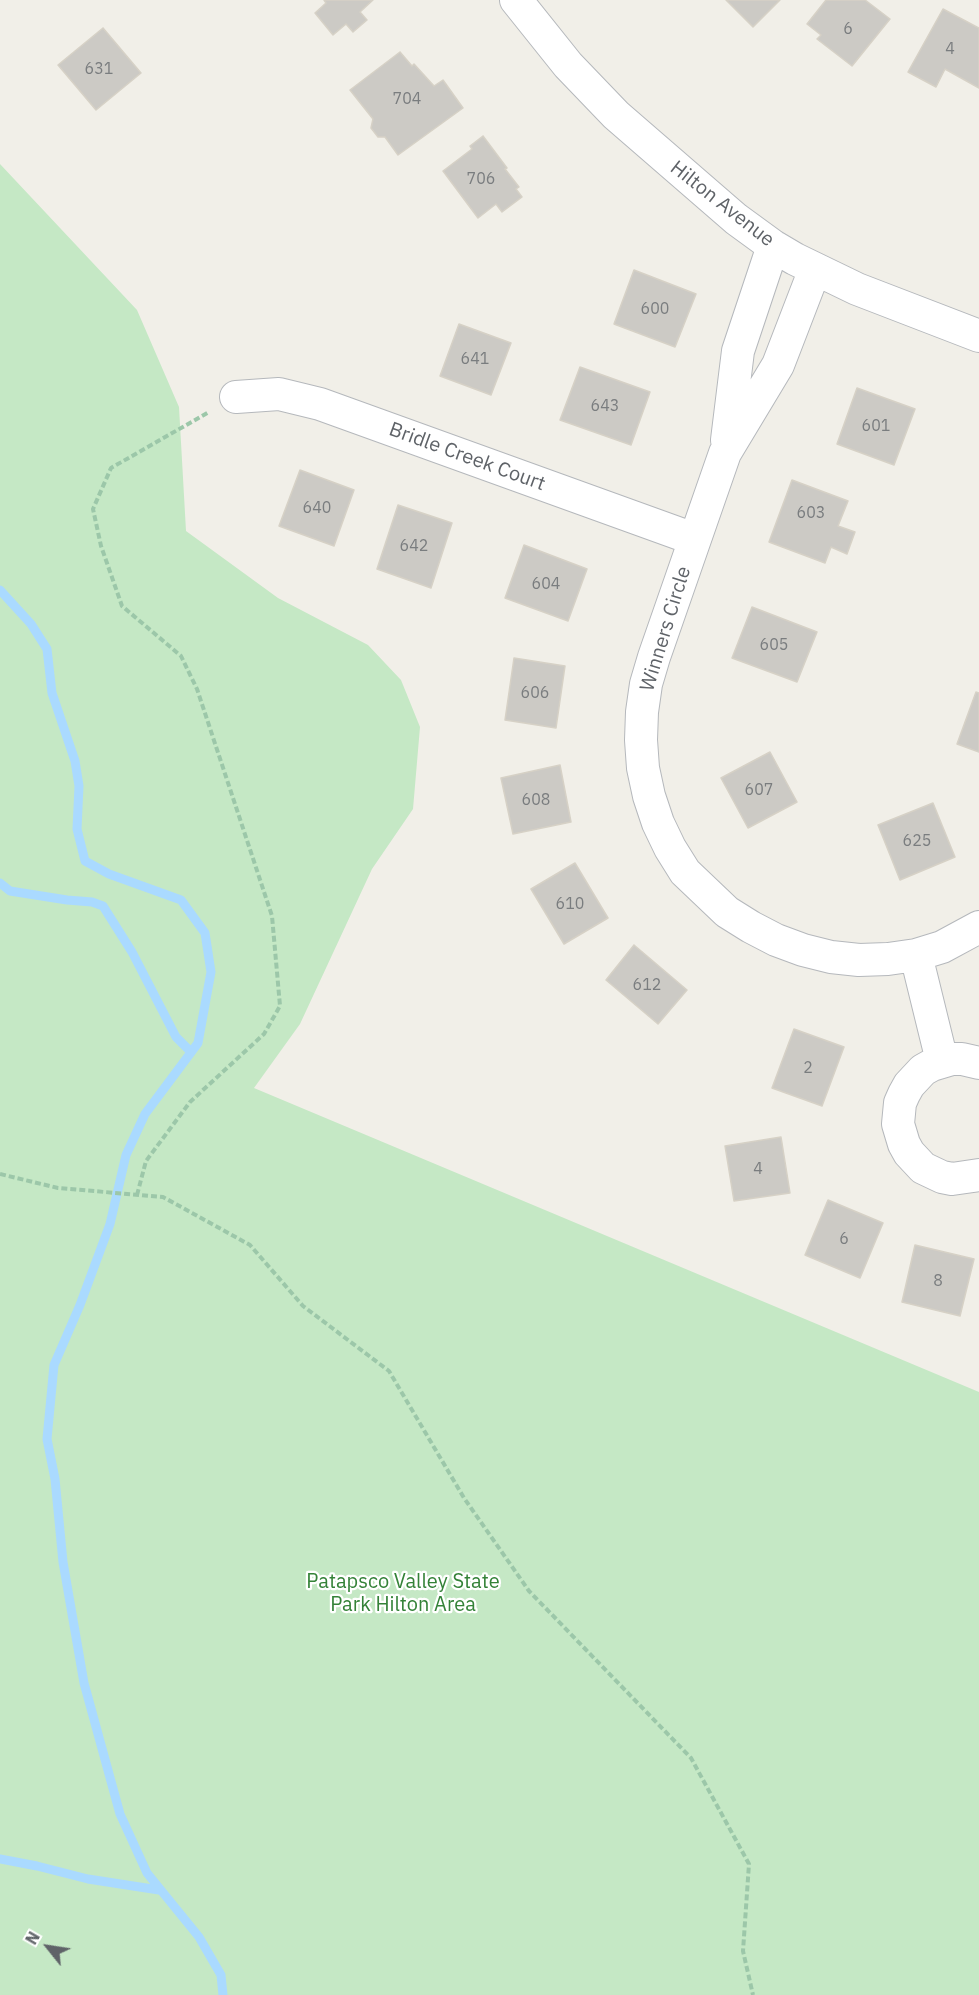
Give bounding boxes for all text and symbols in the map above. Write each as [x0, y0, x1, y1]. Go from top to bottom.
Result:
house number: 6 [843, 19, 853, 39]
house number: 4 [945, 39, 955, 59]
house number: 631 [85, 59, 113, 79]
house number: 704 [393, 89, 421, 109]
street label: Hilton Avenue [665, 156, 779, 252]
house number: 706 [467, 169, 495, 189]
house number: 600 [641, 299, 669, 319]
house number: 641 [461, 349, 489, 369]
house number: 643 [591, 396, 619, 416]
house number: 601 [862, 416, 890, 436]
street label: Bridle Creek Court [386, 418, 548, 496]
house number: 640 [303, 498, 331, 518]
house number: 603 [797, 503, 825, 523]
house number: 642 [400, 536, 428, 556]
street label: Winners Circle [636, 564, 696, 694]
house number: 604 [532, 574, 560, 594]
house number: 605 [760, 635, 788, 655]
house number: 606 [521, 683, 549, 703]
house number: 607 [745, 780, 773, 800]
house number: 608 [522, 790, 550, 810]
house number: 625 [903, 831, 931, 851]
house number: 610 [556, 894, 584, 914]
house number: 612 [633, 975, 661, 995]
house number: 2 [803, 1058, 813, 1078]
house number: 4 [753, 1159, 763, 1179]
house number: 6 [839, 1229, 849, 1249]
house number: 8 [933, 1271, 943, 1291]
park label: Patapsco Valley State Park Hilton Area [306, 1570, 500, 1617]
north arrow [18, 1917, 78, 1977]
text: N [21, 1928, 44, 1948]

